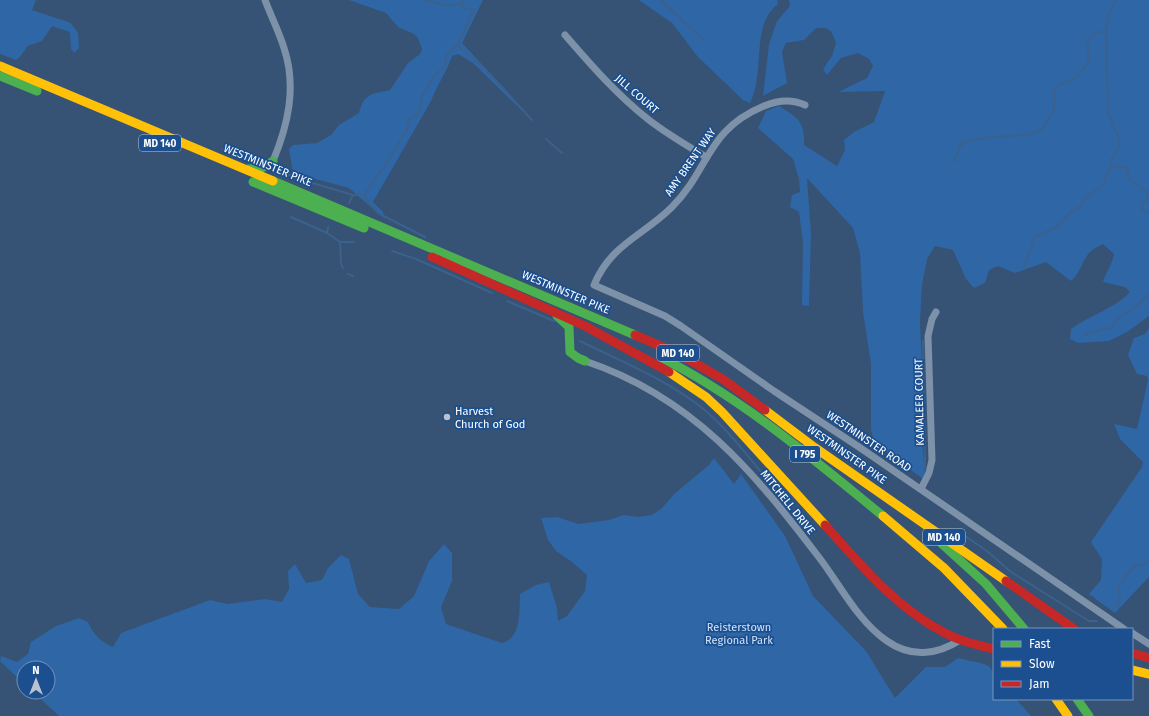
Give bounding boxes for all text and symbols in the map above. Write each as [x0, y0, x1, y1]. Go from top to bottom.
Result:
street label: JILL COURT [612, 72, 661, 117]
street label: AMY BRENT WAY [662, 126, 719, 199]
road number: MD 140 [139, 135, 181, 151]
street label: WESTMINSTER PIKE [222, 142, 314, 189]
street label: WESTMINSTER PIKE [520, 268, 612, 317]
road number: MD 140 [657, 345, 699, 361]
street label: KAMALEER COURT [912, 358, 927, 446]
place label: Harvest Church of God [455, 405, 525, 431]
street label: WESTMINSTER ROAD [824, 408, 914, 475]
marker: Harvest Church of God [442, 412, 452, 422]
street label: WESTMINSTER PIKE [804, 422, 889, 487]
road number: I 795 [790, 446, 820, 462]
street label: MITCHELL DRIVE [758, 467, 818, 537]
road number: MD 140 [923, 529, 965, 545]
park label: Reisterstown Regional Park [705, 621, 773, 647]
legend [993, 628, 1133, 700]
text: Fast [1029, 637, 1051, 651]
text: Slow [1029, 657, 1055, 671]
north arrow [16, 660, 56, 700]
text: N [32, 664, 40, 677]
text: Jam [1029, 677, 1049, 691]

